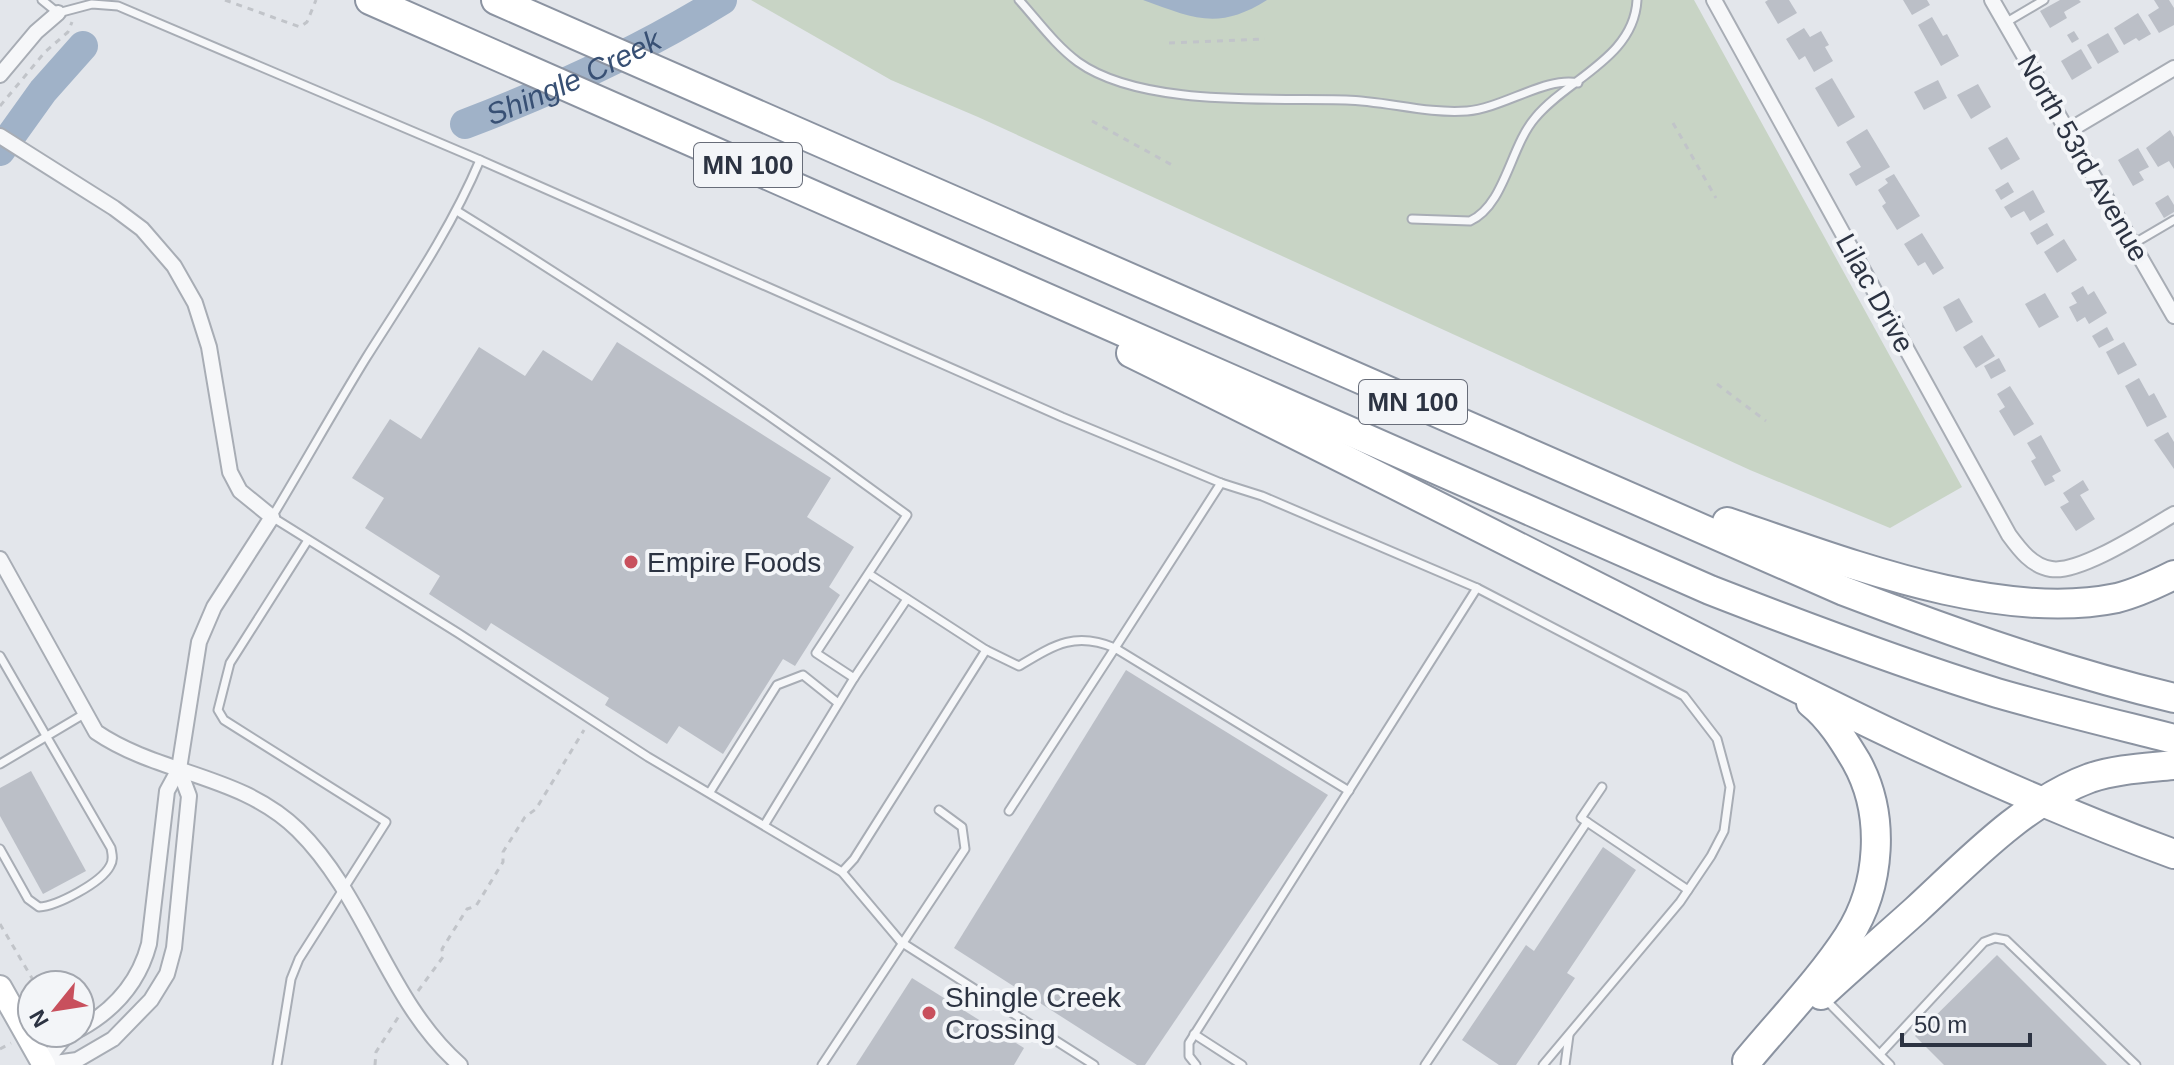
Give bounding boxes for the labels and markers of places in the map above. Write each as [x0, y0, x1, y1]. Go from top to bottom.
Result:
place label: Empire Foods [647, 547, 821, 578]
marker: Empire Foods [622, 553, 640, 571]
place label: Shingle Creek Crossing [945, 982, 1122, 1045]
marker: Shingle Creek Crossing [920, 1004, 938, 1022]

